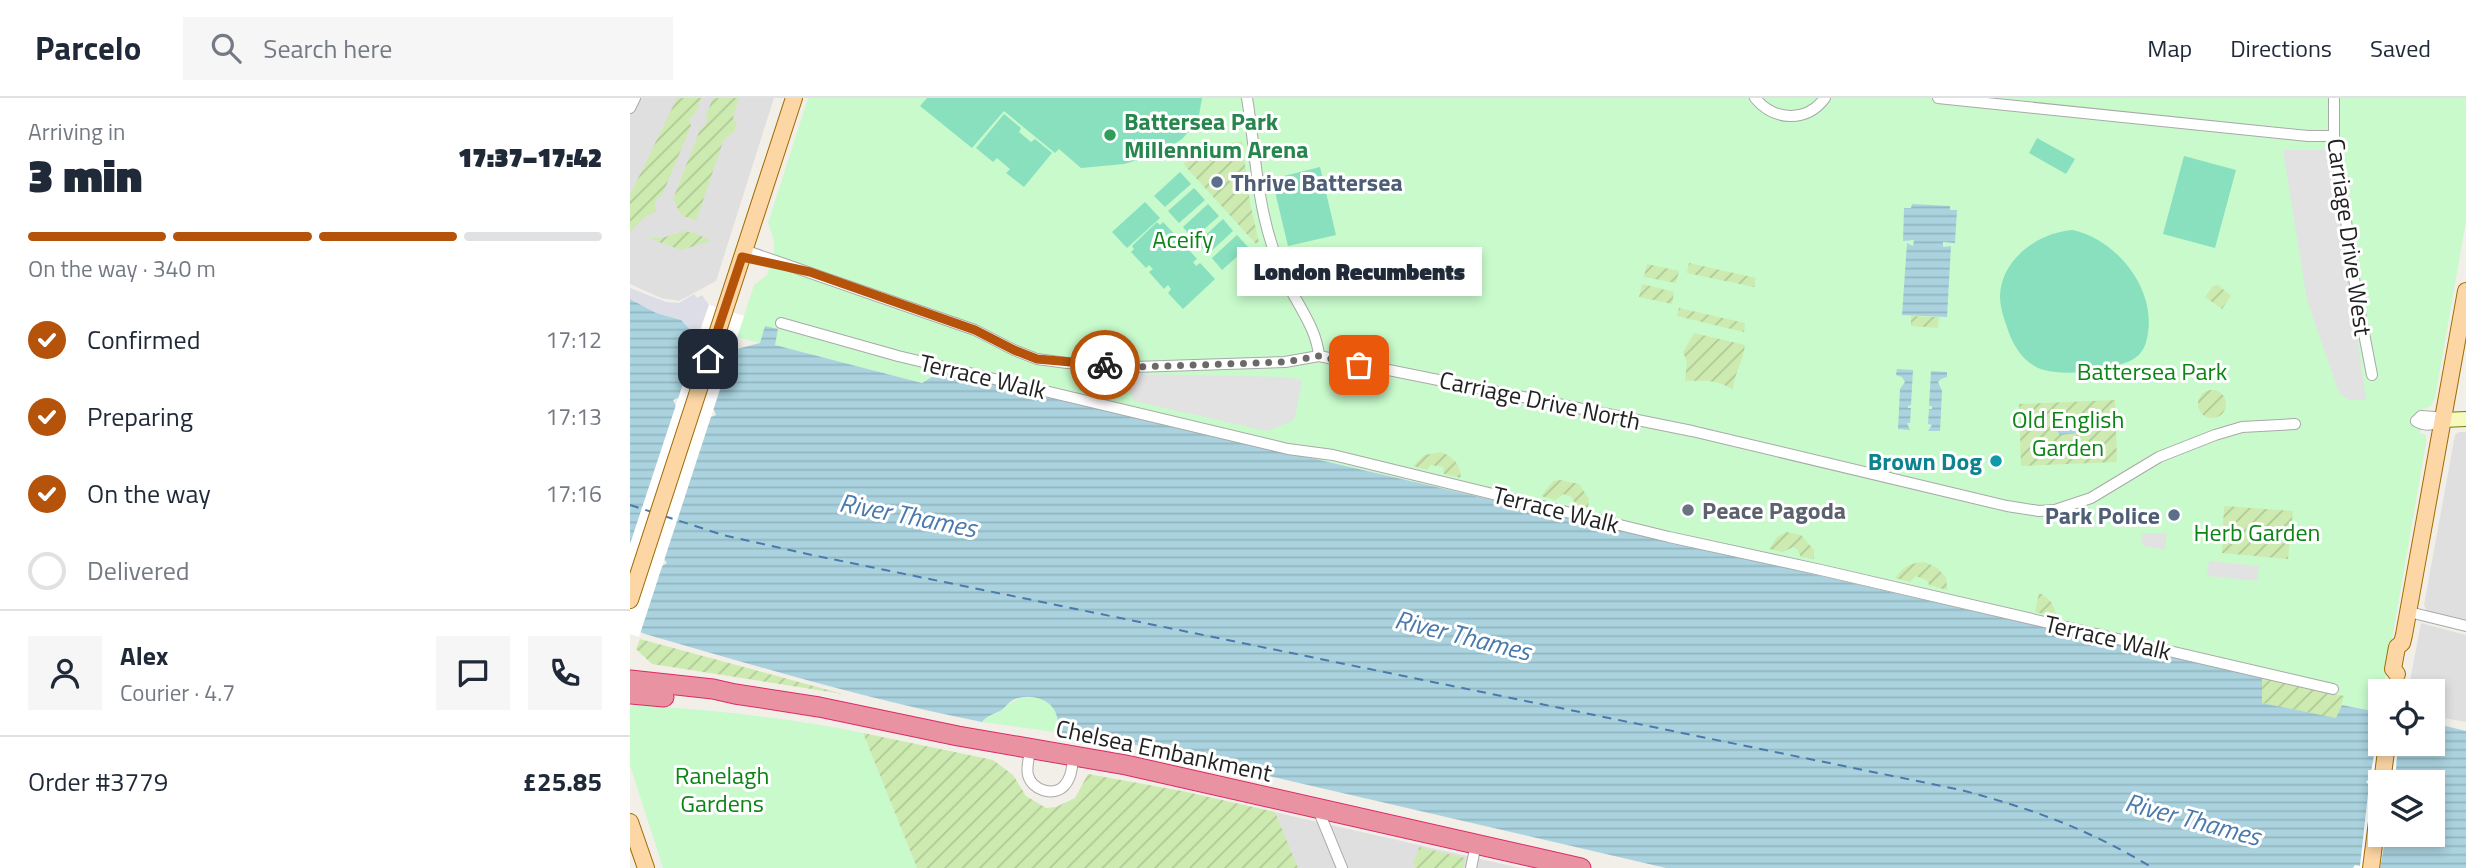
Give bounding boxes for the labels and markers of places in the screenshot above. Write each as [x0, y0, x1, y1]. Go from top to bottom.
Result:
place label: Battersea Park Millennium Arena [1124, 103, 1309, 167]
marker: Battersea Park Millennium Arena [1102, 127, 1118, 143]
place label: Thrive Battersea [1231, 164, 1403, 200]
marker: Thrive Battersea [1209, 174, 1225, 190]
callout: London Recumbents [1236, 246, 1482, 295]
pin [678, 329, 738, 389]
pin [1329, 335, 1389, 395]
place label: Brown Dog [1868, 443, 1982, 479]
marker: Brown Dog [1988, 453, 2004, 469]
place label: Peace Pagoda [1702, 492, 1846, 528]
place label: Park Police [2045, 497, 2160, 533]
marker: Peace Pagoda [1680, 502, 1696, 518]
marker: Park Police [2166, 507, 2182, 523]

